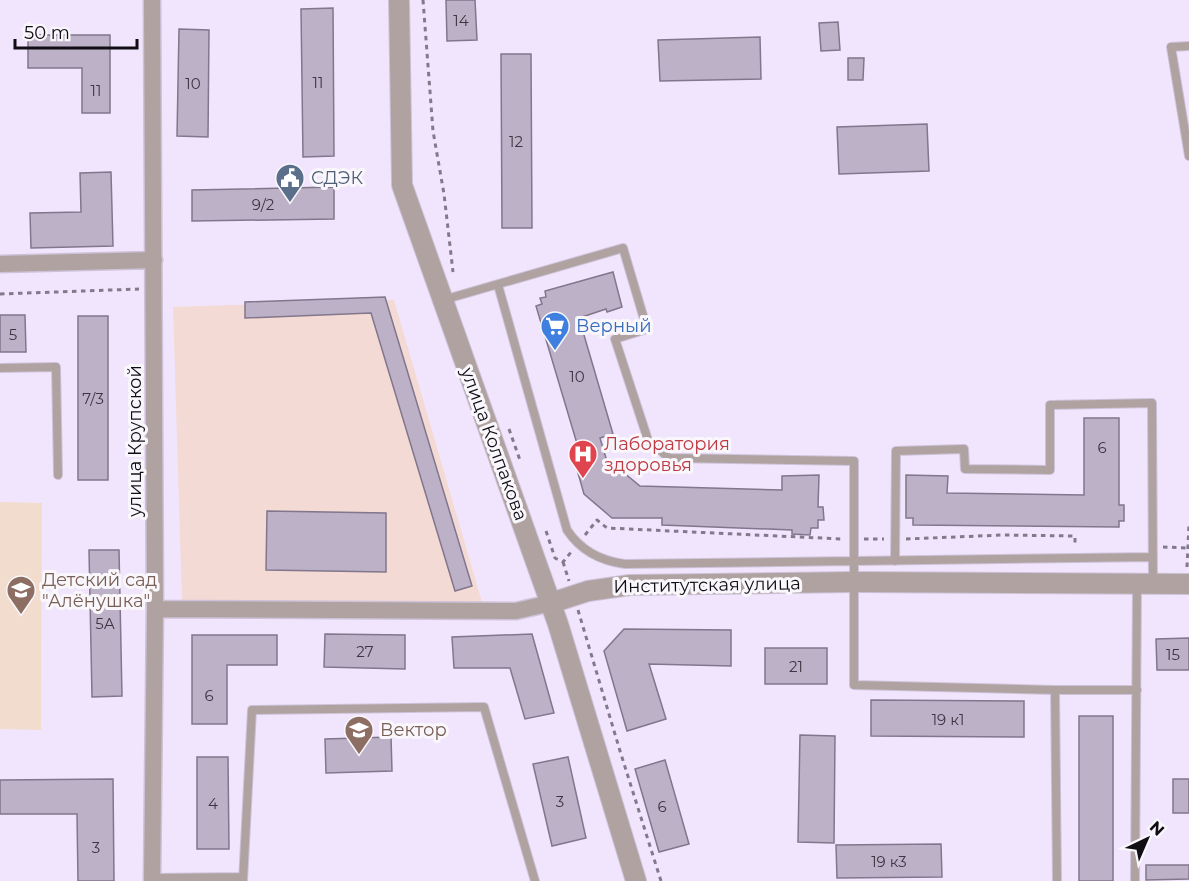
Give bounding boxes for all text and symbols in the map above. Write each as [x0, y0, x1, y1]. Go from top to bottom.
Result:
house number: 14 [453, 11, 469, 30]
scale bar [15, 12, 136, 50]
text: 50 m [24, 22, 70, 44]
house number: 11 [313, 73, 323, 92]
house number: 10 [185, 74, 201, 93]
house number: 11 [91, 81, 101, 100]
house number: 12 [509, 132, 523, 151]
public building icon: СДЭК [274, 162, 306, 204]
place label: СДЭК [311, 167, 364, 189]
house number: 9/2 [252, 195, 274, 214]
supermarket icon: Верный [539, 310, 571, 352]
place label: Верный [576, 315, 652, 337]
house number: 5 [9, 325, 17, 344]
street label: улица Колпакова [456, 363, 532, 524]
street label: улица Крупской [124, 365, 146, 518]
house number: 10 [569, 367, 585, 386]
house number: 7/3 [82, 389, 104, 408]
place label: Лаборатория здоровья [604, 433, 730, 476]
hospital icon: Лаборатория здоровья [567, 438, 599, 480]
house number: 6 [1097, 438, 1107, 457]
place label: Детский сад "Алёнушка" [42, 569, 158, 612]
street label: Институтская улица [613, 572, 801, 598]
school or university icon: Детский сад "Алёнушка" [5, 574, 37, 616]
house number: 5А [95, 614, 115, 633]
house number: 27 [356, 642, 374, 661]
house number: 15 [1166, 645, 1180, 664]
house number: 21 [789, 657, 803, 676]
house number: 6 [204, 686, 214, 705]
house number: 19 к1 [932, 710, 964, 729]
school or university icon: Вектор [343, 714, 375, 756]
place label: Вектор [380, 719, 447, 741]
house number: 3 [556, 792, 564, 811]
house number: 4 [208, 794, 218, 813]
house number: 6 [657, 797, 667, 816]
north arrow [1117, 809, 1177, 869]
text: N [1146, 817, 1168, 840]
house number: 3 [92, 838, 100, 857]
house number: 19 к3 [871, 852, 907, 871]

